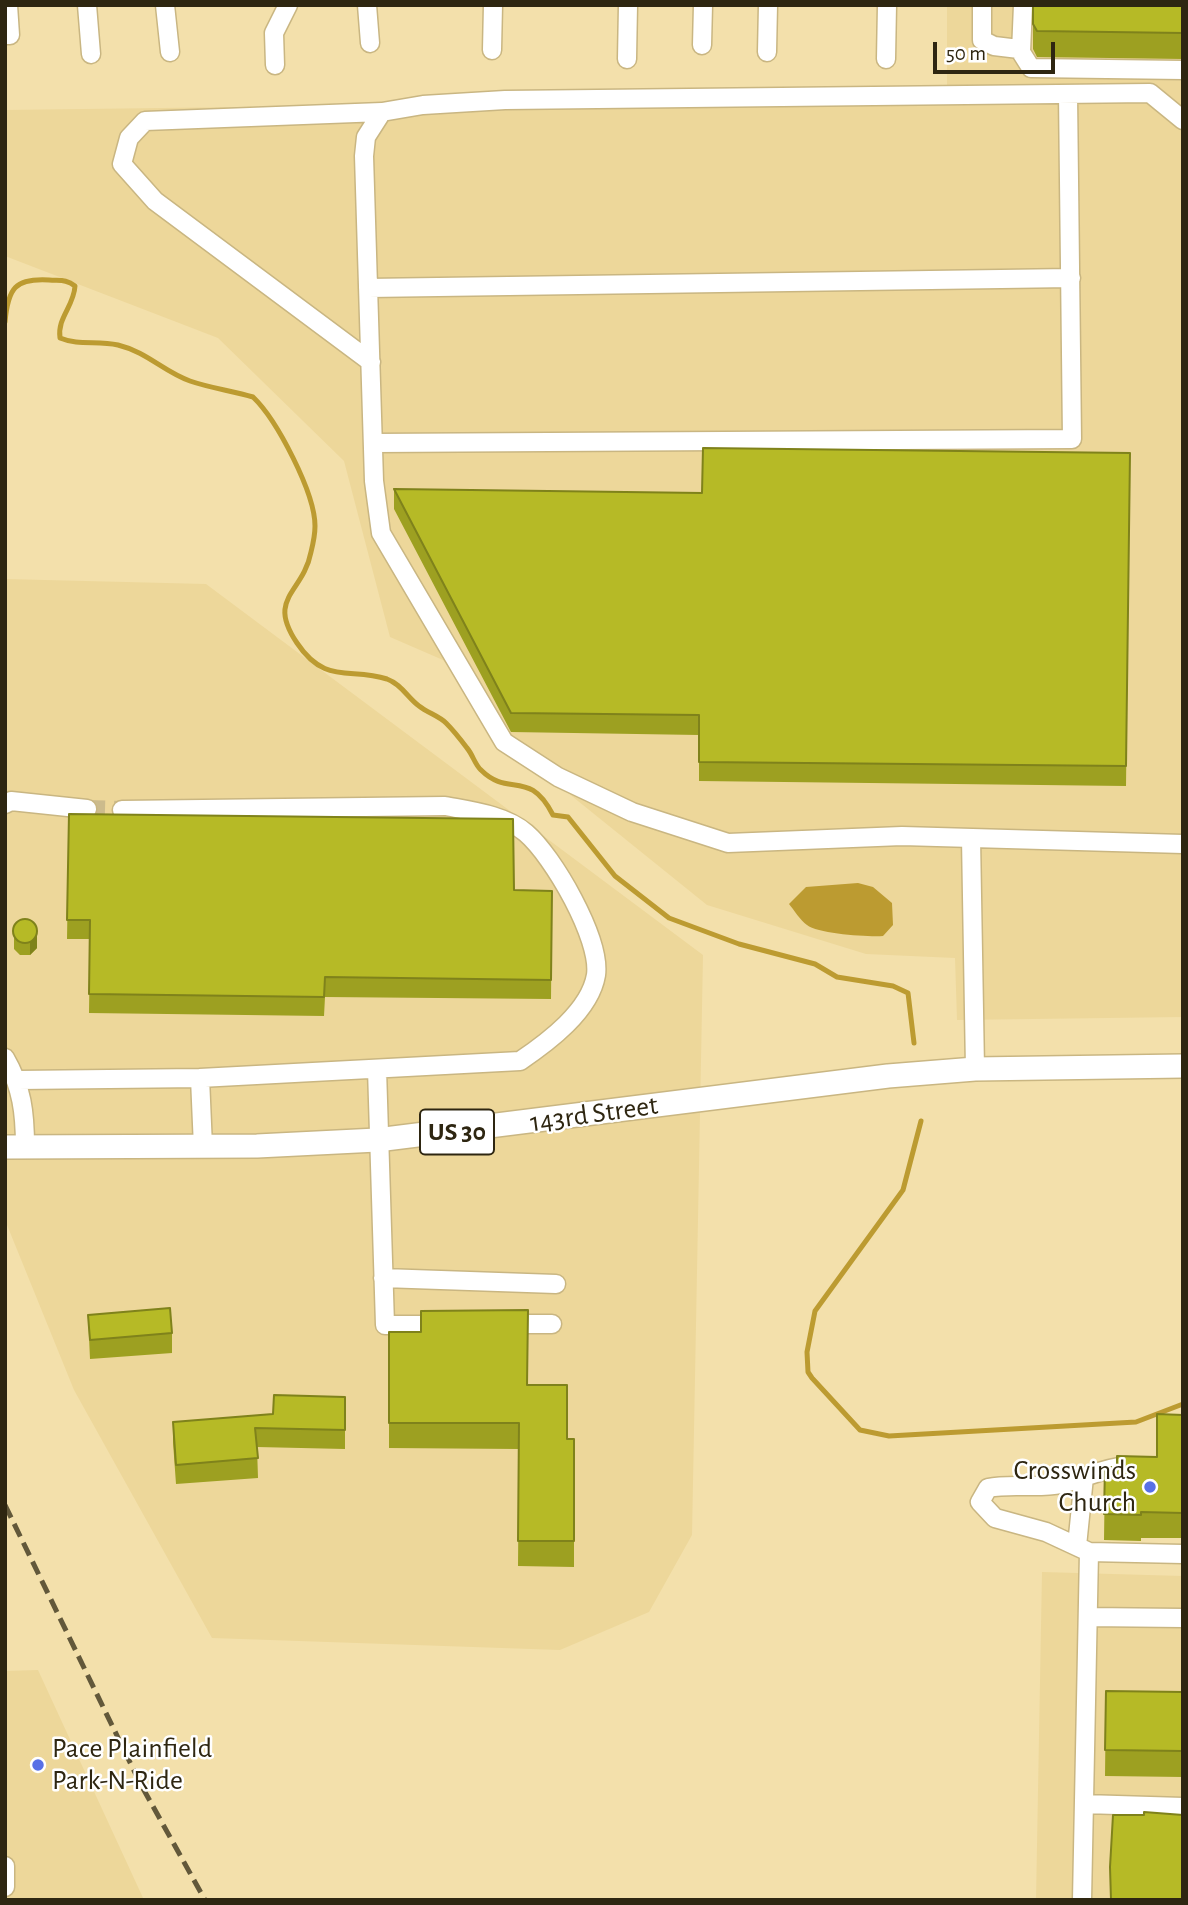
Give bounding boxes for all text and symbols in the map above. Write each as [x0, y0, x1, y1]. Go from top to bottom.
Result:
scale bar [936, 28, 1058, 72]
text: 50 m [946, 43, 986, 64]
street label: 143rd Street [528, 1088, 660, 1140]
road number: US 30 [420, 1110, 494, 1154]
place label: Crosswinds Church [1014, 1454, 1136, 1520]
marker: Crosswinds Church [1142, 1479, 1158, 1495]
place label: Pace Plainfield Park-N-Ride [52, 1732, 212, 1798]
marker: Pace Plainfield Park-N-Ride [30, 1757, 46, 1773]

